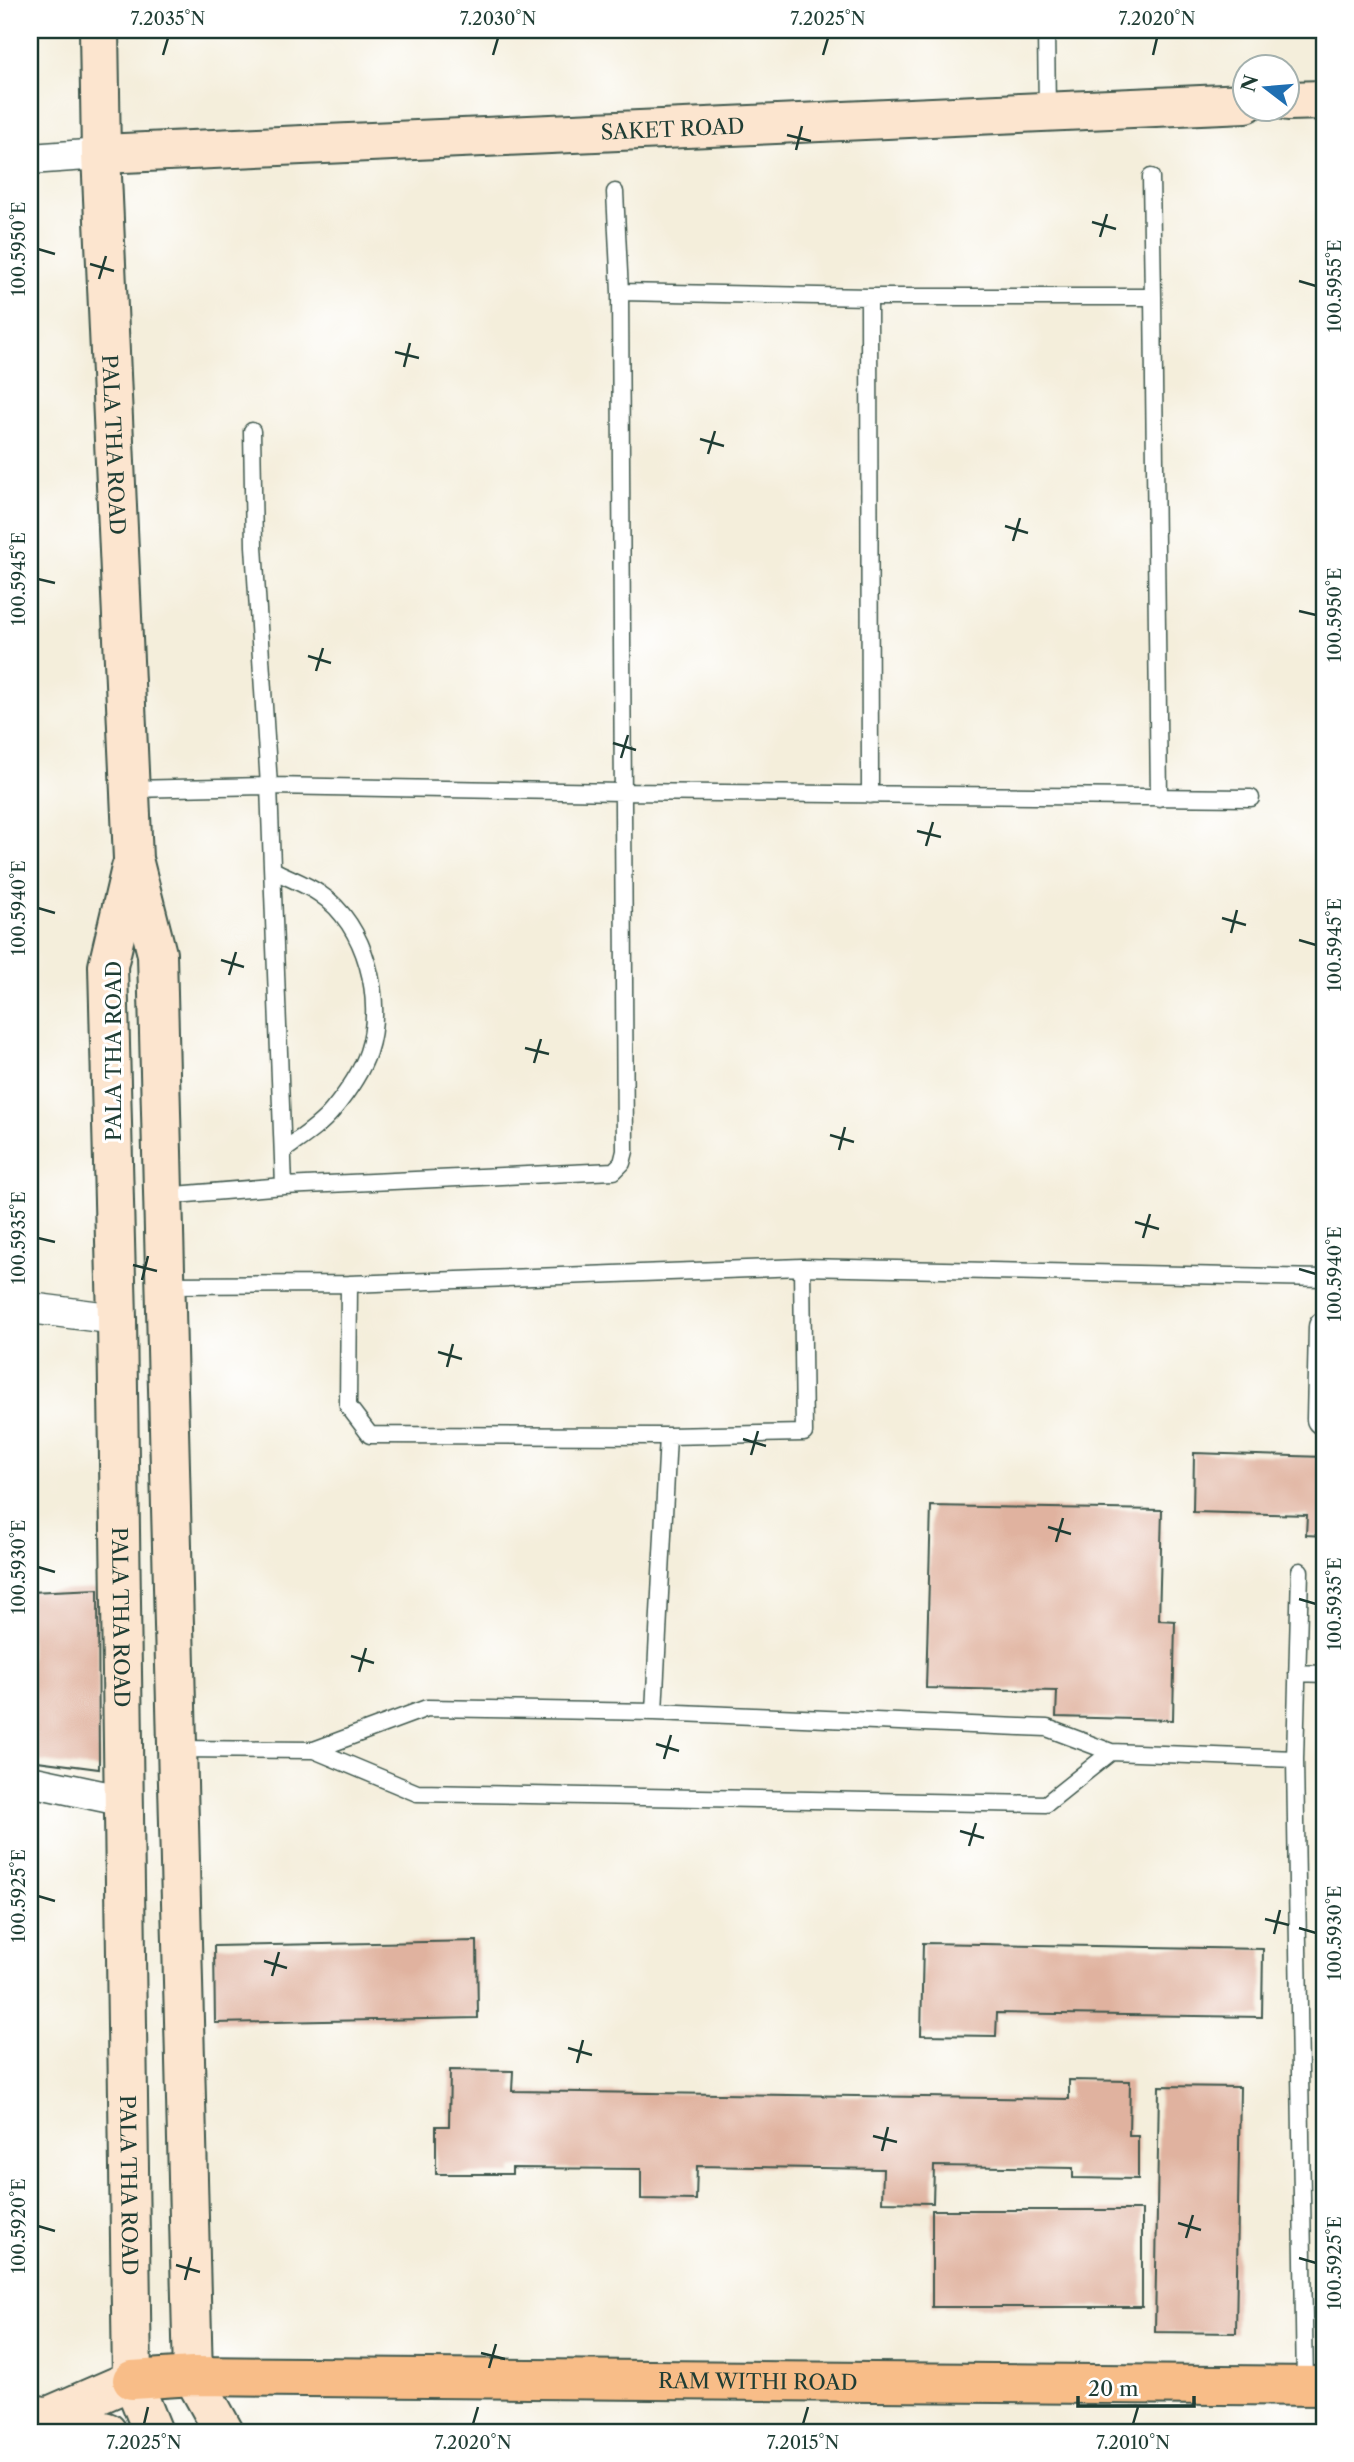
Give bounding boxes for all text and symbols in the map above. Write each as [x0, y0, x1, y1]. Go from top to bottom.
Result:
text: 7.2035°N [131, 8, 206, 30]
text: 7.2030°N [460, 8, 536, 30]
text: 7.2025°N [790, 8, 866, 30]
text: 7.2020°N [1118, 8, 1196, 30]
north arrow [1232, 52, 1302, 122]
text: N [1237, 72, 1263, 95]
street label: SAKET ROAD [600, 113, 745, 144]
text: 100.5950°E [8, 202, 30, 296]
text: 100.5955°E [1324, 239, 1346, 333]
street label: PALA THA ROAD [98, 354, 131, 535]
text: 100.5945°E [8, 532, 30, 626]
text: 100.5950°E [1324, 568, 1346, 662]
text: 100.5940°E [8, 860, 30, 956]
text: 100.5945°E [1324, 898, 1346, 992]
street label: PALA THA ROAD [101, 961, 126, 1141]
text: 100.5935°E [8, 1191, 30, 1285]
text: 100.5940°E [1324, 1226, 1346, 1322]
text: 100.5930°E [8, 1520, 30, 1614]
street label: PALA THA ROAD [107, 1527, 135, 1708]
text: 100.5935°E [1324, 1557, 1346, 1651]
text: 100.5925°E [8, 1849, 30, 1943]
text: 100.5930°E [1324, 1886, 1346, 1980]
street label: PALA THA ROAD [115, 2095, 143, 2276]
text: 100.5920°E [8, 2178, 30, 2274]
text: 100.5925°E [1324, 2216, 1346, 2310]
scale bar [1078, 2364, 1193, 2408]
street label: RAM WITHI ROAD [658, 2368, 858, 2394]
text: 20 m [1088, 2376, 1139, 2401]
text: 7.2025°N [106, 2432, 182, 2454]
text: 7.2020°N [434, 2432, 512, 2454]
text: 7.2015°N [767, 2432, 839, 2454]
text: 7.2010°N [1096, 2432, 1170, 2454]

